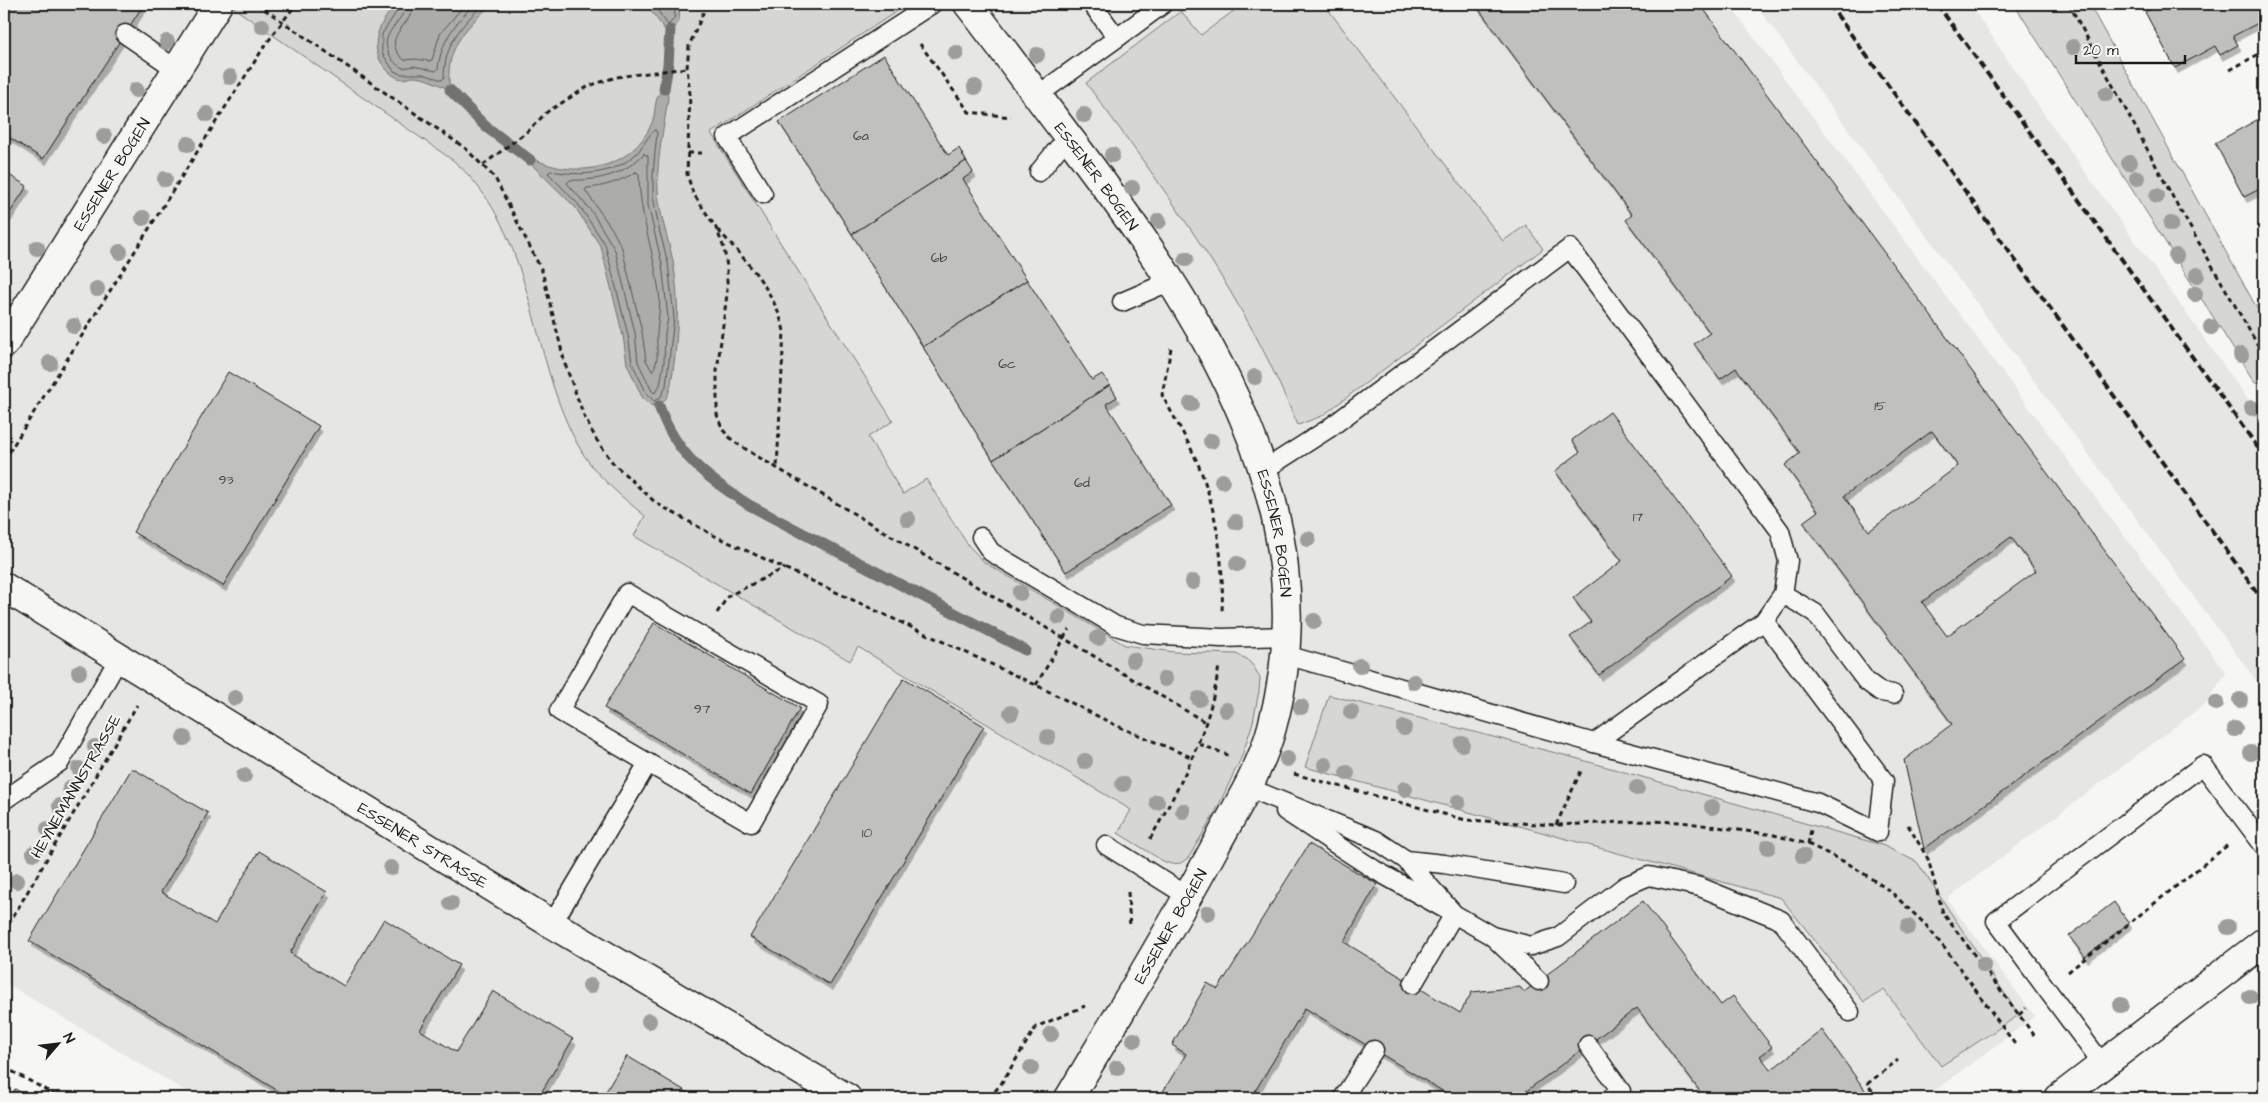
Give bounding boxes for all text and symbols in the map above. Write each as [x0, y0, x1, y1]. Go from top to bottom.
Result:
scale bar [2076, 32, 2184, 64]
text: 20 m [2083, 40, 2119, 61]
street label: ESSENER BOGEN [68, 114, 156, 235]
street label: ESSENER BOGEN [1049, 118, 1143, 235]
house number: 6a [853, 126, 869, 146]
house number: 6b [931, 248, 947, 268]
house number: 6c [998, 354, 1016, 374]
house number: 15 [1874, 396, 1886, 416]
street label: ESSENER BOGEN [1252, 467, 1297, 598]
house number: 93 [218, 470, 234, 490]
house number: 6d [1074, 473, 1090, 493]
house number: 17 [1633, 507, 1644, 527]
house number: 97 [694, 699, 711, 719]
street label: HEYNEMANNSTRASSE [26, 710, 126, 862]
street label: ESSENER STRASSE [353, 797, 492, 894]
house number: 10 [862, 823, 872, 843]
street label: ESSENER BOGEN [1129, 865, 1213, 988]
north arrow [32, 1020, 82, 1070]
text: N [58, 1030, 80, 1047]

